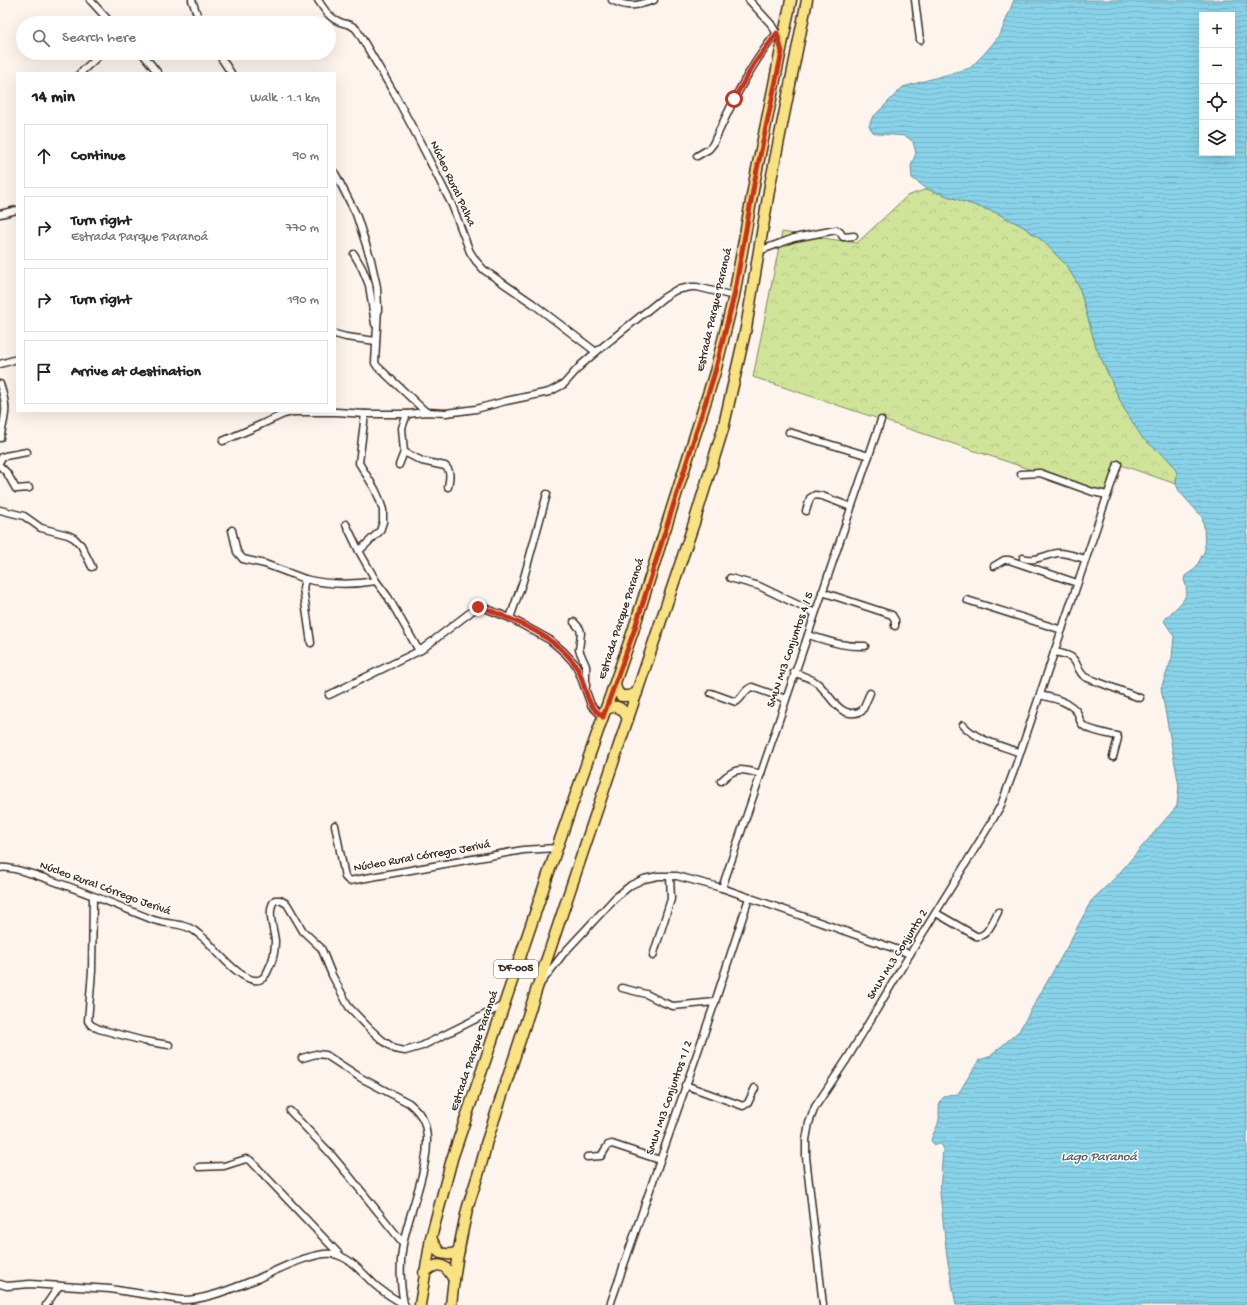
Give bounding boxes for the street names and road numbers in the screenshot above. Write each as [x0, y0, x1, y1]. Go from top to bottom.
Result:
street label: Núcleo Rural Palha [426, 139, 478, 229]
street label: Estrada Parque Paranoá [694, 247, 736, 373]
street label: Estrada Parque Paranoá [596, 556, 648, 681]
street label: SMLN MI3 Conjuntos 4 / 5 [765, 590, 817, 710]
street label: Núcleo Rural Córrego Jerivá [353, 838, 492, 876]
street label: Núcleo Rural Córrego Jerivá [38, 859, 173, 919]
street label: SMLN ML3 Conjunto 2 [865, 907, 932, 1003]
road number: DF-005 [494, 960, 538, 978]
street label: Estrada Parque Paranoá [448, 989, 502, 1113]
street label: SMLN MI3 Conjuntos 1 / 2 [644, 1039, 696, 1157]

